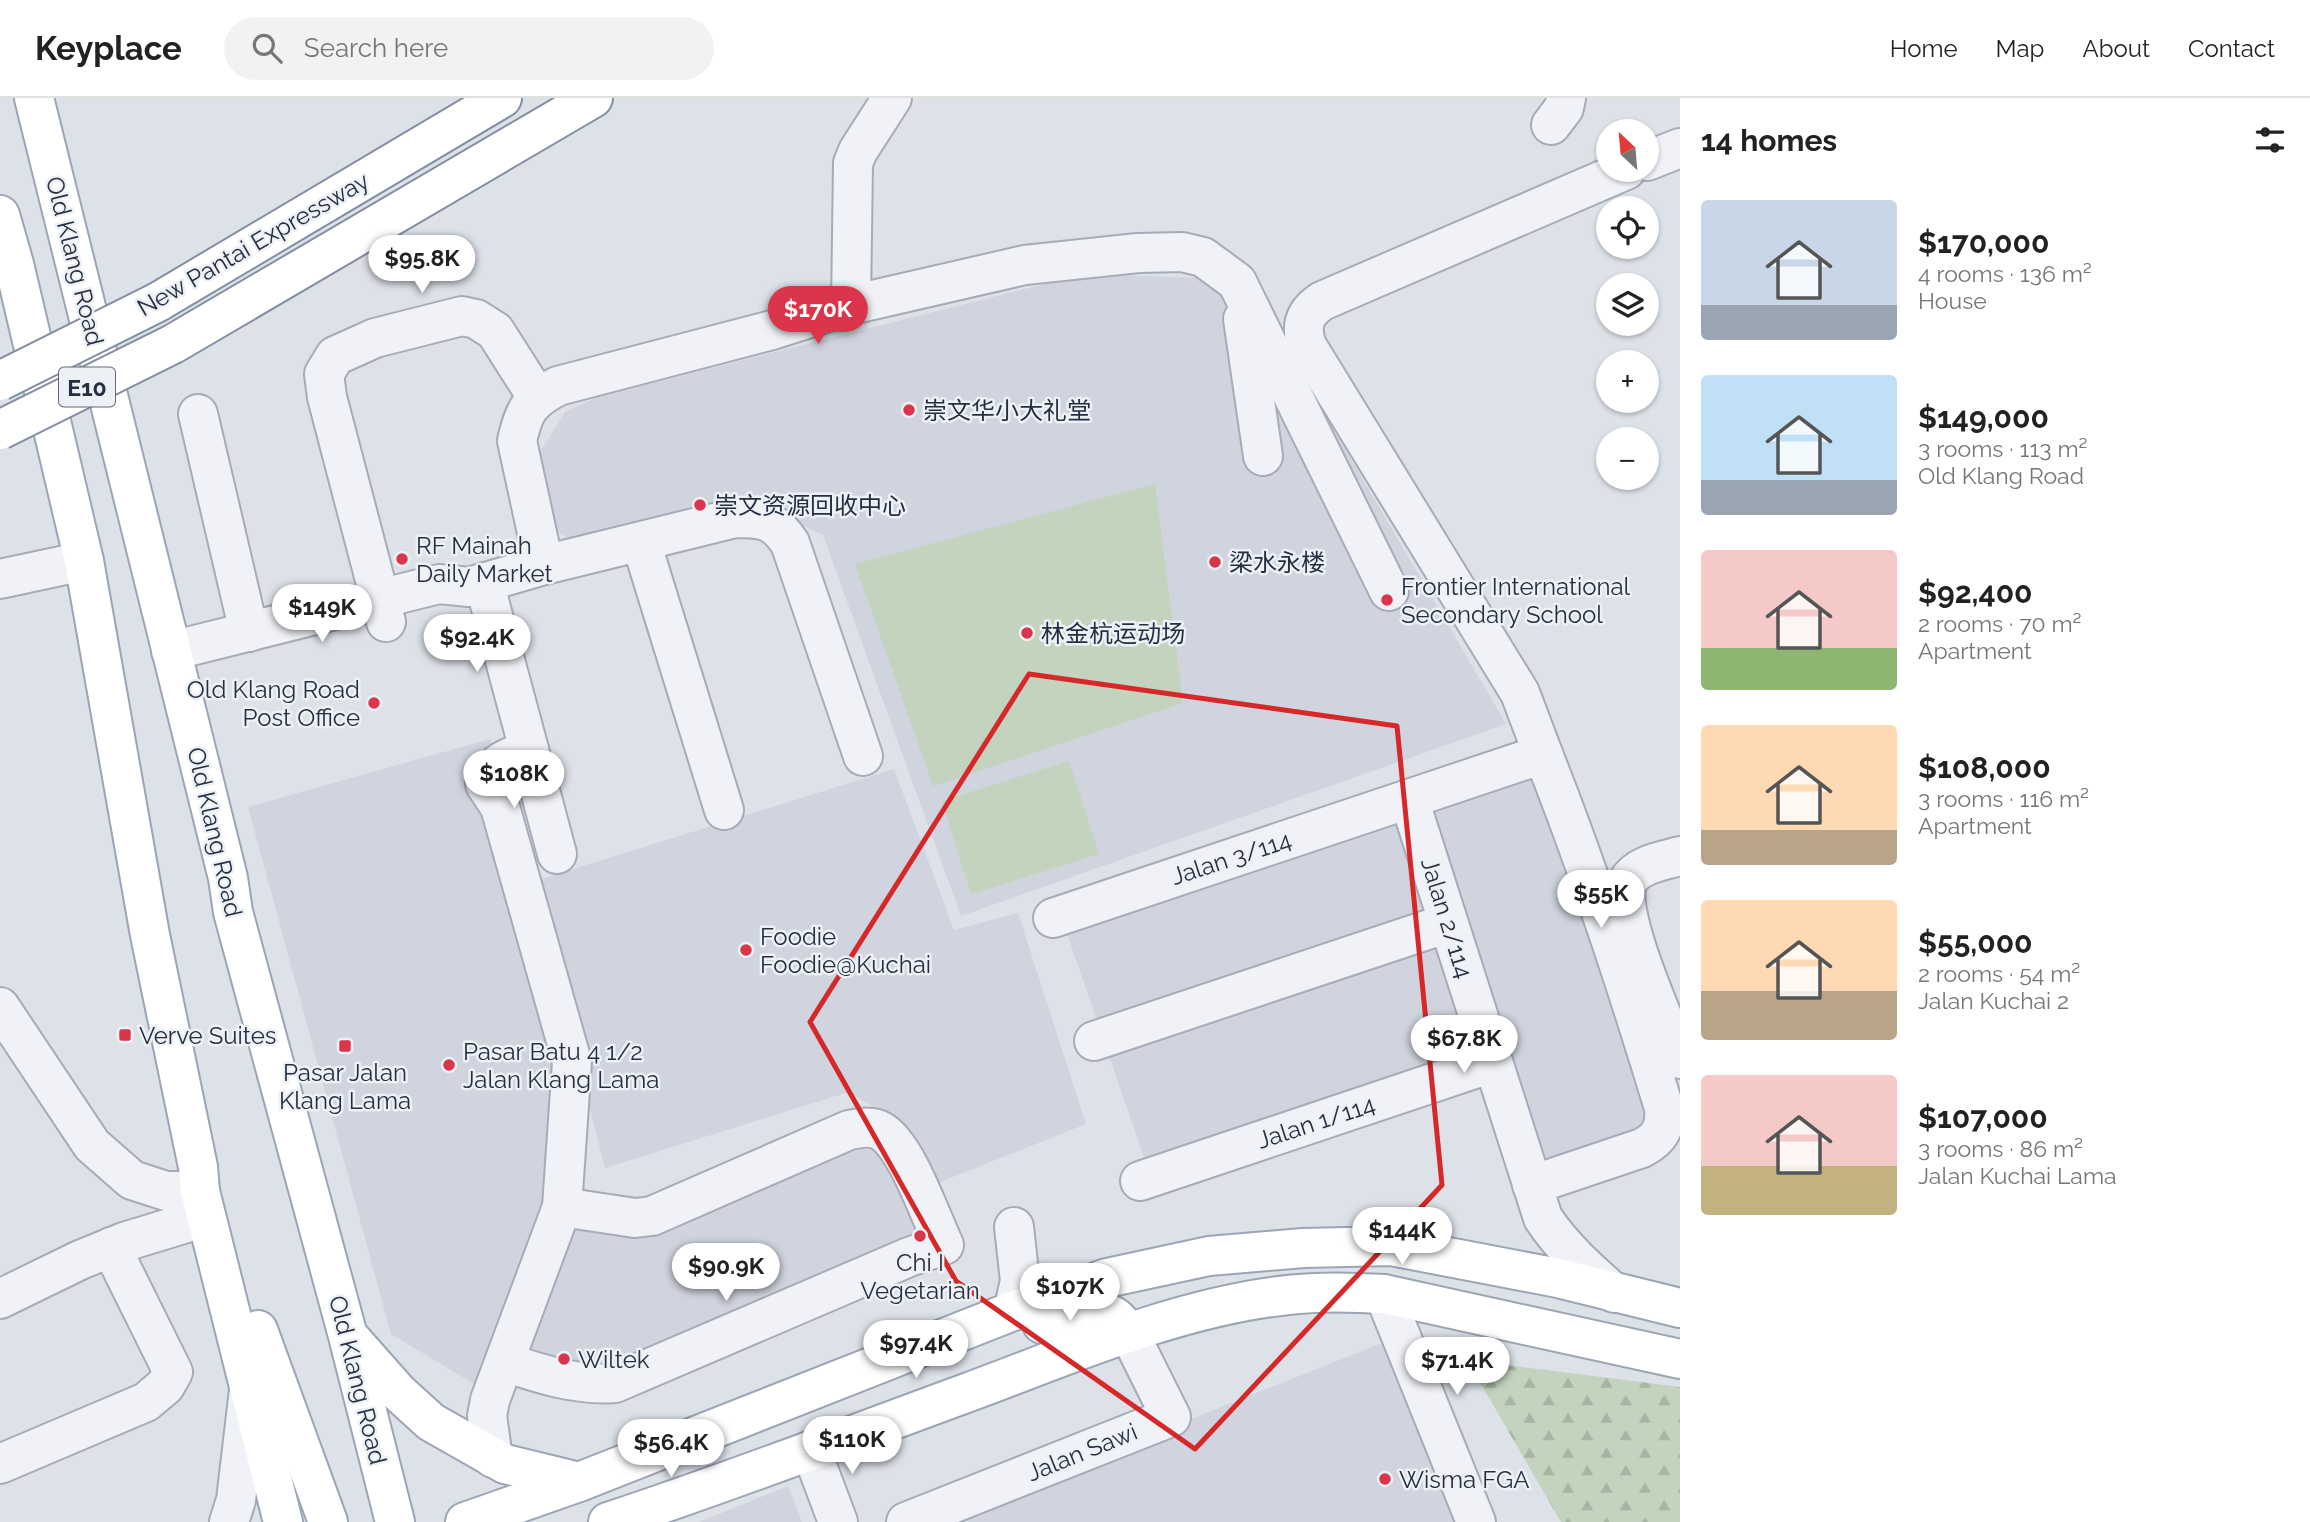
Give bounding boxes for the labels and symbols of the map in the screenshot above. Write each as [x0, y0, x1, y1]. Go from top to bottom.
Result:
north arrow [1596, 119, 1659, 182]
street label: New Pantai Expressway [132, 166, 374, 322]
street label: Old Klang Road [40, 173, 110, 349]
pin: $95.8K [365, 236, 479, 295]
pin: $170K [769, 286, 867, 346]
road number: E10 [59, 368, 115, 406]
place label: 崇文华小大礼堂 [923, 396, 1091, 425]
marker: 崇文华小大礼堂 [901, 402, 917, 418]
place label: 崇文资源回收中心 [714, 491, 906, 520]
marker: 崇文资源回收中心 [692, 497, 708, 513]
place label: RF Mainah Daily Market [416, 531, 553, 588]
place label: 梁水永楼 [1229, 548, 1325, 577]
marker: RF Mainah Daily Market [394, 551, 410, 567]
marker: 梁水永楼 [1207, 554, 1223, 570]
place label: Frontier International Secondary School [1401, 572, 1631, 629]
pin: $149K [273, 584, 371, 644]
marker: Frontier International Secondary School [1379, 592, 1395, 608]
pin: $92.4K [420, 614, 534, 674]
place label: 林金杭运动场 [1041, 619, 1185, 648]
marker: 林金杭运动场 [1019, 625, 1035, 641]
place label: Old Klang Road Post Office [187, 675, 360, 732]
marker: Old Klang Road Post Office [366, 695, 382, 711]
street label: Old Klang Road [181, 744, 249, 920]
pin: $108K [465, 750, 563, 810]
street label: Jalan 3/114 [1167, 825, 1295, 891]
street label: Jalan 2/114 [1415, 854, 1479, 982]
pin: $55K [1560, 870, 1642, 930]
place label: Foodie Foodie@Kuchai [760, 922, 931, 979]
marker: Foodie Foodie@Kuchai [738, 942, 754, 958]
pin: $67.8K [1407, 1016, 1521, 1075]
place label: Verve Suites [139, 1021, 276, 1050]
marker: Verve Suites [117, 1027, 133, 1043]
place label: Pasar Batu 4 1/2 Jalan Klang Lama [463, 1037, 659, 1094]
marker: Pasar Jalan Klang Lama [337, 1038, 353, 1054]
marker: Pasar Batu 4 1/2 Jalan Klang Lama [441, 1057, 457, 1073]
place label: Pasar Jalan Klang Lama [279, 1058, 411, 1115]
street label: Jalan 1/114 [1253, 1089, 1379, 1155]
pin: $144K [1353, 1208, 1451, 1267]
marker: Chi I Vegetarian [912, 1228, 928, 1244]
pin: $90.9K [669, 1244, 783, 1303]
place label: Chi I Vegetarian [860, 1248, 980, 1305]
pin: $107K [1021, 1264, 1119, 1323]
street label: Old Klang Road [323, 1292, 393, 1468]
pin: $97.4K [859, 1320, 973, 1380]
pin: $71.4K [1400, 1338, 1514, 1397]
place label: Wiltek [578, 1345, 650, 1374]
marker: Wiltek [556, 1351, 572, 1367]
pin: $110K [803, 1416, 901, 1476]
street label: Jalan Sawi [1023, 1417, 1141, 1487]
pin: $56.4K [614, 1420, 728, 1479]
place label: Wisma FGA [1399, 1465, 1529, 1494]
marker: Wisma FGA [1377, 1471, 1393, 1487]

